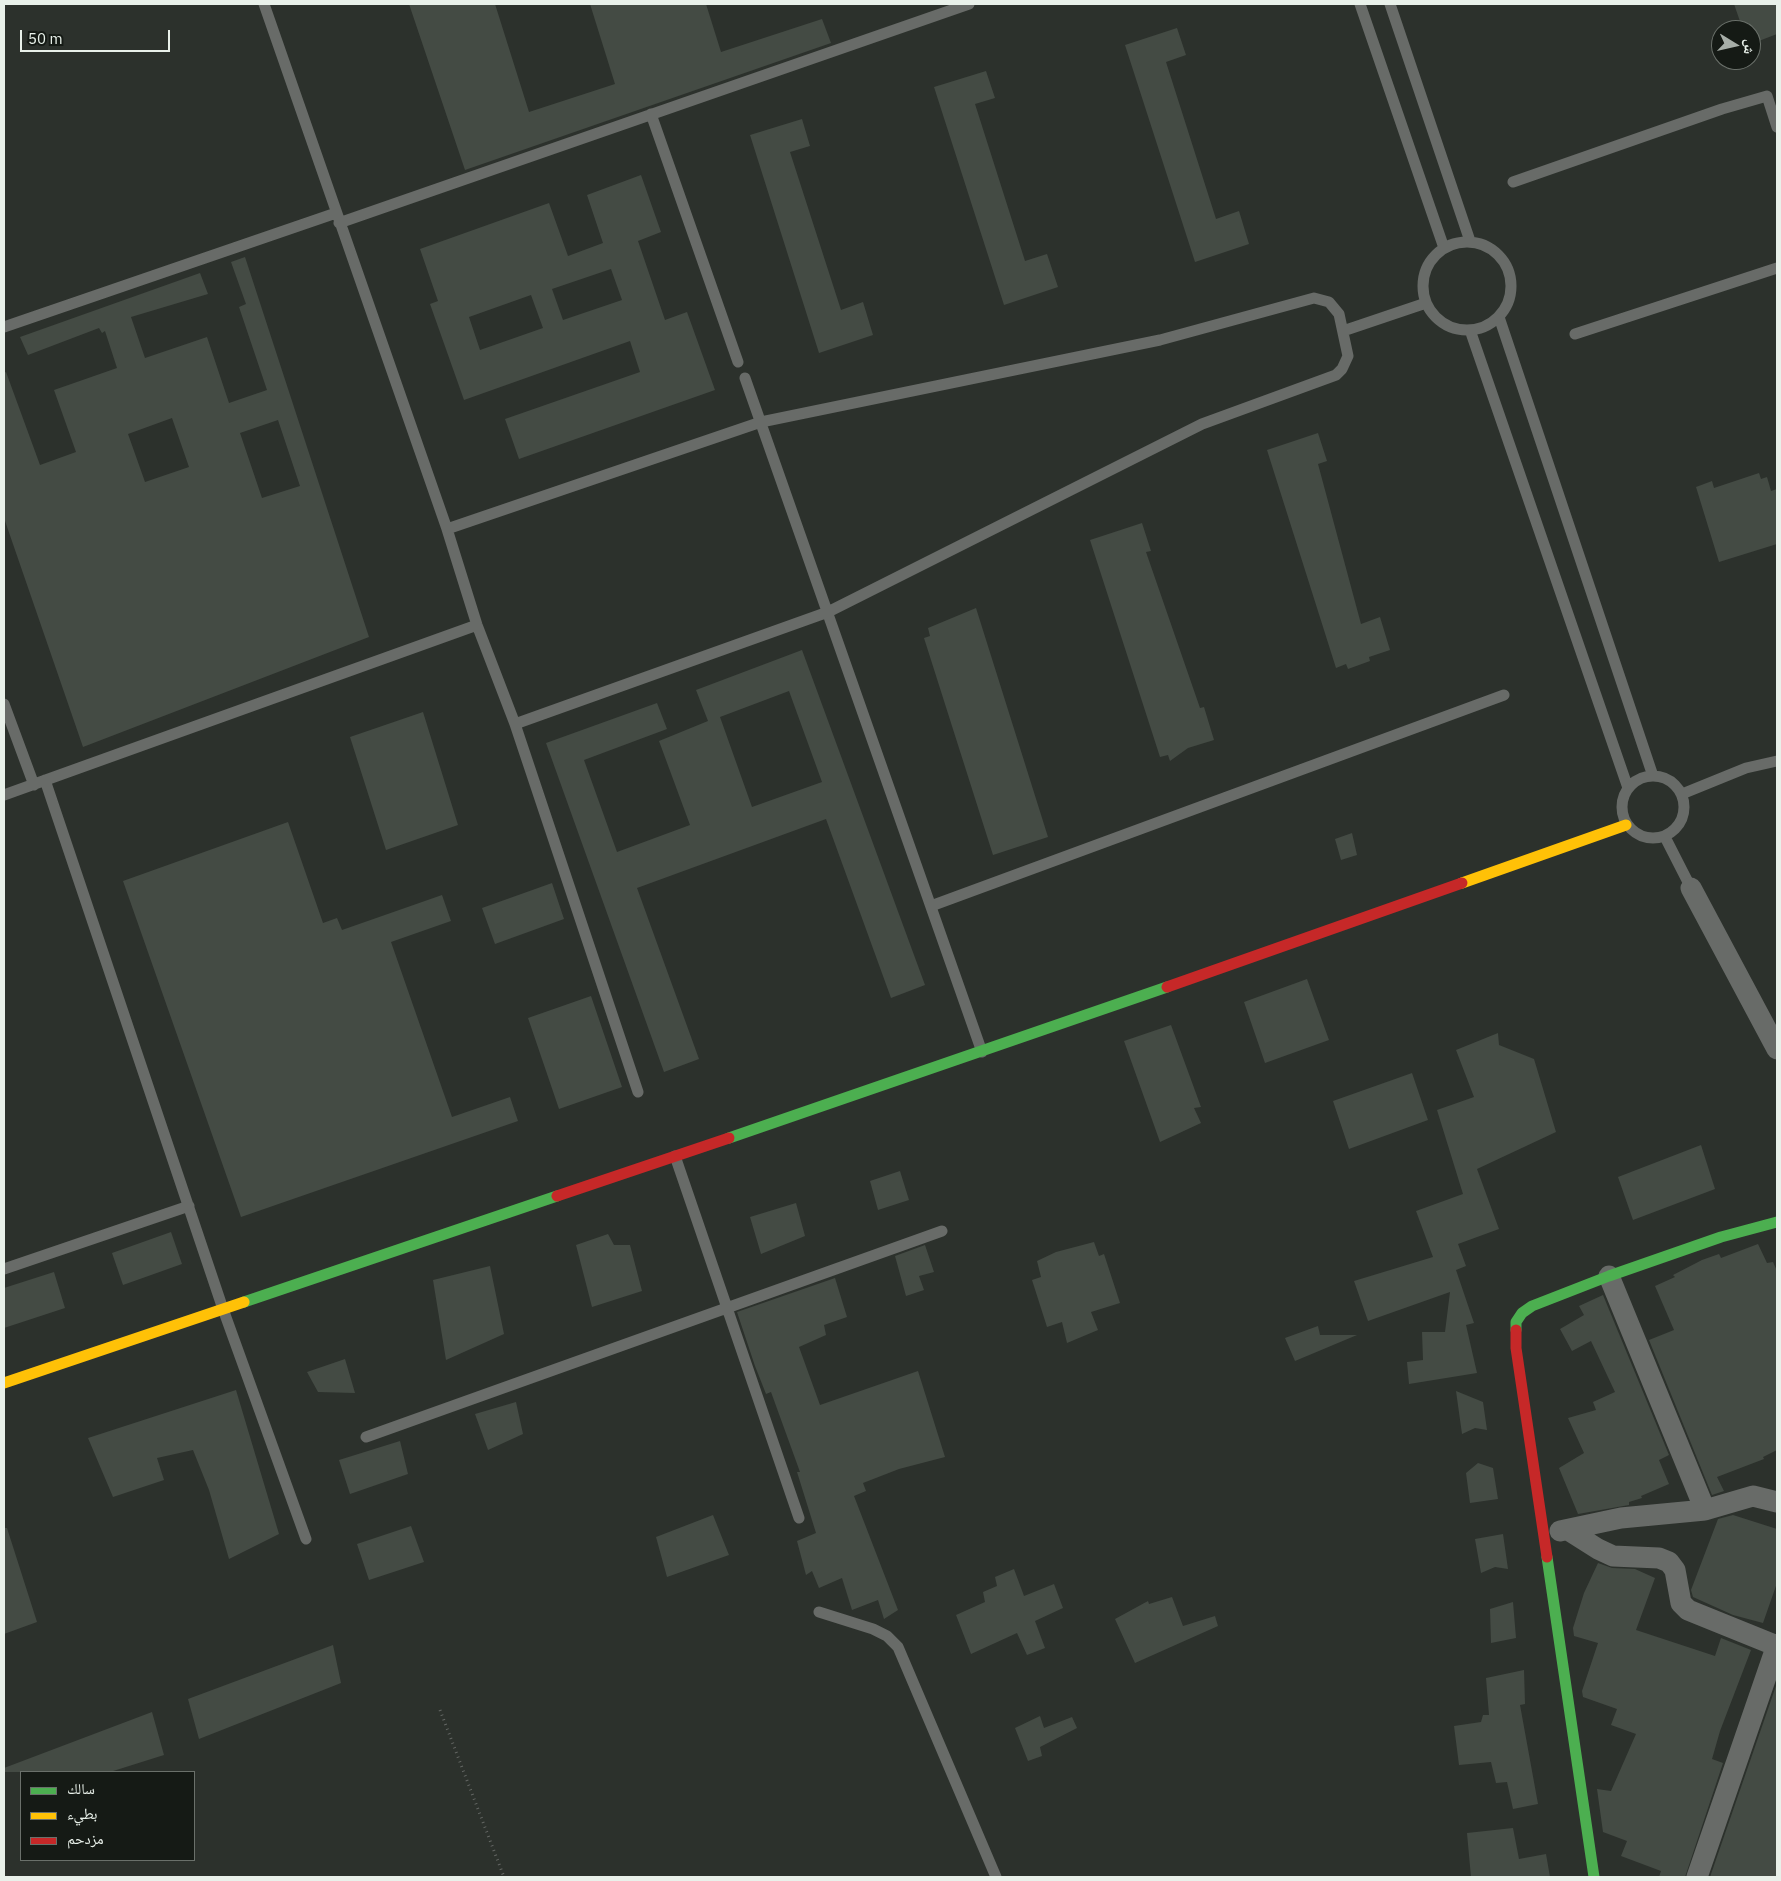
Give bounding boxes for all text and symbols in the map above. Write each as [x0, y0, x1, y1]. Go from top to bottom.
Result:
scale bar [22, 20, 172, 52]
north arrow [1711, 20, 1761, 70]
text: 50 m [28, 29, 63, 48]
text: ش [1740, 38, 1760, 56]
legend [20, 1771, 195, 1861]
text: سالك [67, 1779, 95, 1798]
text: بطيء [67, 1804, 97, 1823]
text: مزدحم [67, 1829, 104, 1848]

